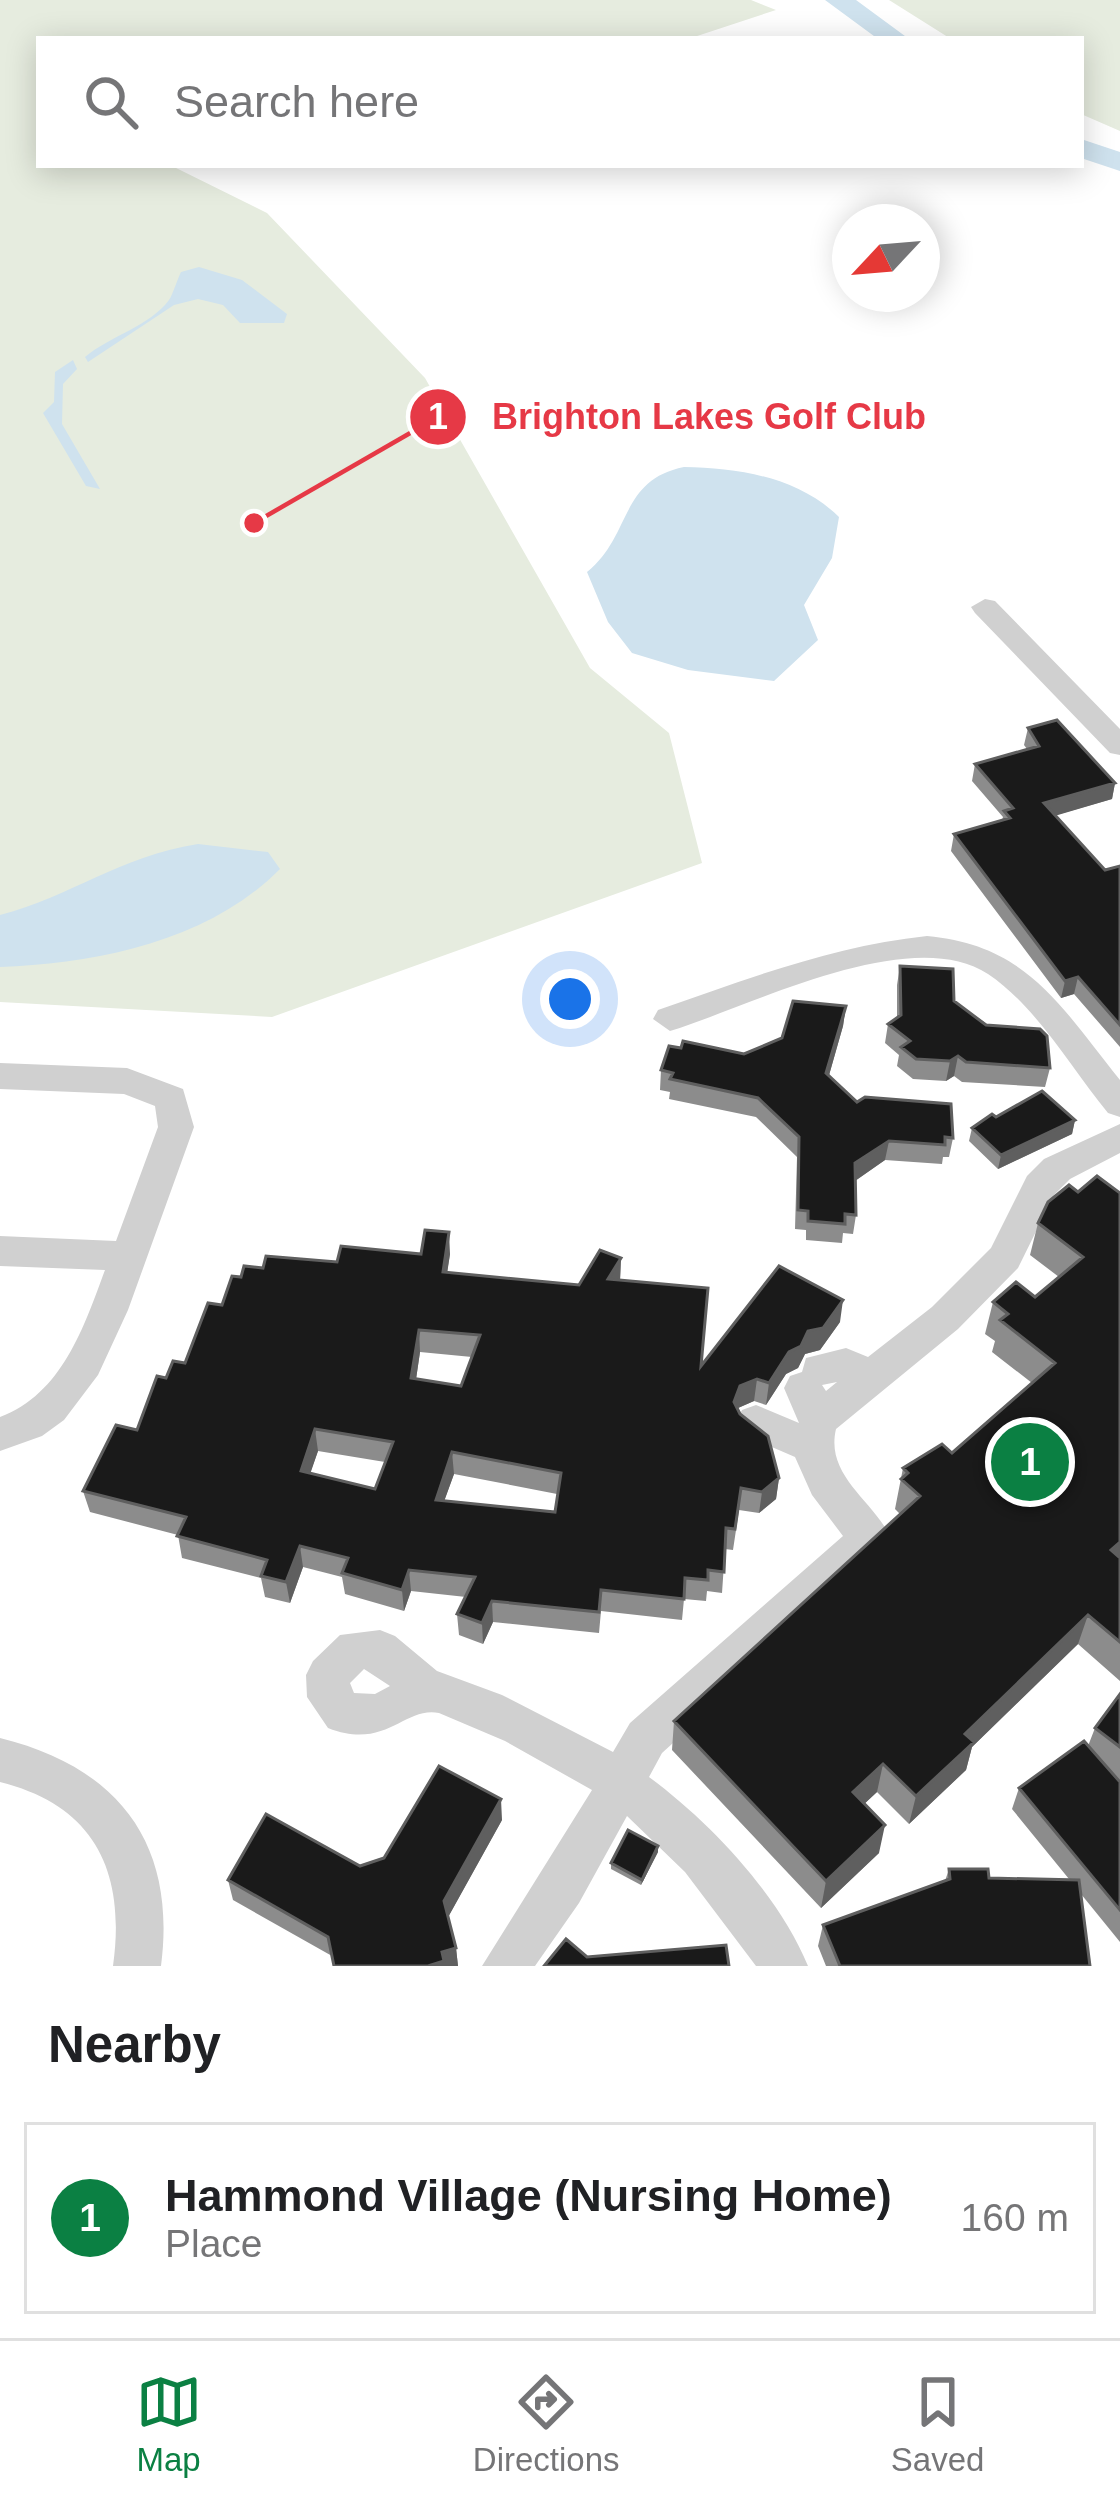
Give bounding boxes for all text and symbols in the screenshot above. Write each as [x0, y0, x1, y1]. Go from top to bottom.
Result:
search box [36, 36, 1084, 168]
icon: search [78, 69, 144, 135]
text: Search here [174, 76, 419, 127]
north arrow [832, 204, 940, 312]
callout: Brighton Lakes Golf Club [408, 381, 950, 453]
text: 1 [428, 396, 448, 437]
text: Brighton Lakes Golf Club [492, 396, 926, 437]
your location [540, 969, 600, 1029]
pin: 1 [991, 1417, 1069, 1507]
text: Nearby [48, 2016, 221, 2073]
text: Hammond Village (Nursing Home) [165, 2170, 892, 2221]
text: 1 [79, 2196, 101, 2239]
text: 160 m [961, 2196, 1069, 2239]
text: Place [165, 2222, 263, 2265]
tab: Map [136, 2369, 202, 2479]
tab: Directions [473, 2369, 620, 2479]
tab: Saved [891, 2369, 984, 2479]

